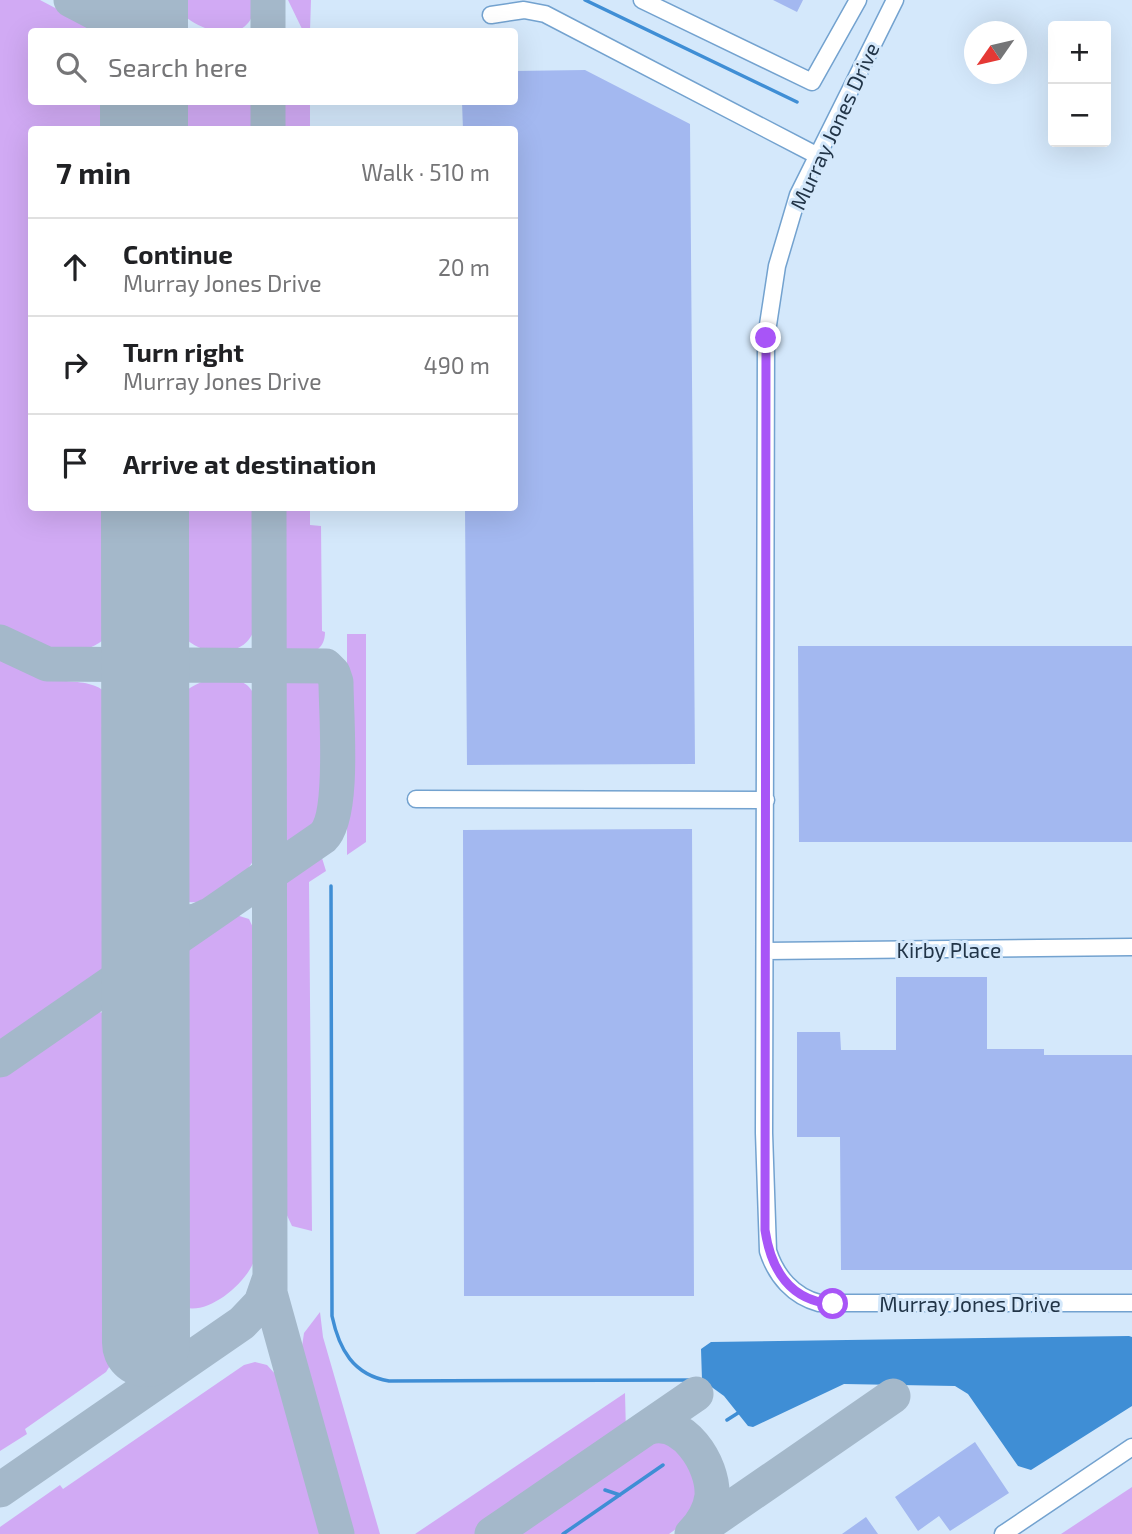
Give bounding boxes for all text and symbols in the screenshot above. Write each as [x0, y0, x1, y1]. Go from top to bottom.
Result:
north arrow [964, 21, 1027, 84]
map controls [1048, 21, 1111, 147]
button: + [1048, 21, 1111, 84]
search box [28, 28, 518, 105]
street label: Murray Jones Drive [784, 39, 884, 213]
icon: search [52, 48, 90, 86]
text: Search here [108, 51, 248, 82]
button: − [1048, 84, 1111, 147]
text: 7 min [56, 154, 131, 190]
text: Walk · 510 m [361, 158, 490, 186]
text: Continue [123, 238, 233, 269]
icon: ahead [56, 248, 94, 286]
text: 20 m [438, 253, 490, 281]
text: Murray Jones Drive [123, 269, 322, 297]
route end [750, 322, 781, 353]
text: Turn right [123, 336, 244, 367]
icon: right [56, 346, 94, 384]
text: 490 m [424, 351, 490, 379]
text: Murray Jones Drive [123, 367, 322, 395]
icon: arrive [56, 444, 94, 482]
text: Arrive at destination [123, 448, 376, 479]
street label: Kirby Place [897, 937, 1001, 962]
route start [817, 1288, 848, 1319]
street label: Murray Jones Drive [879, 1291, 1061, 1316]

